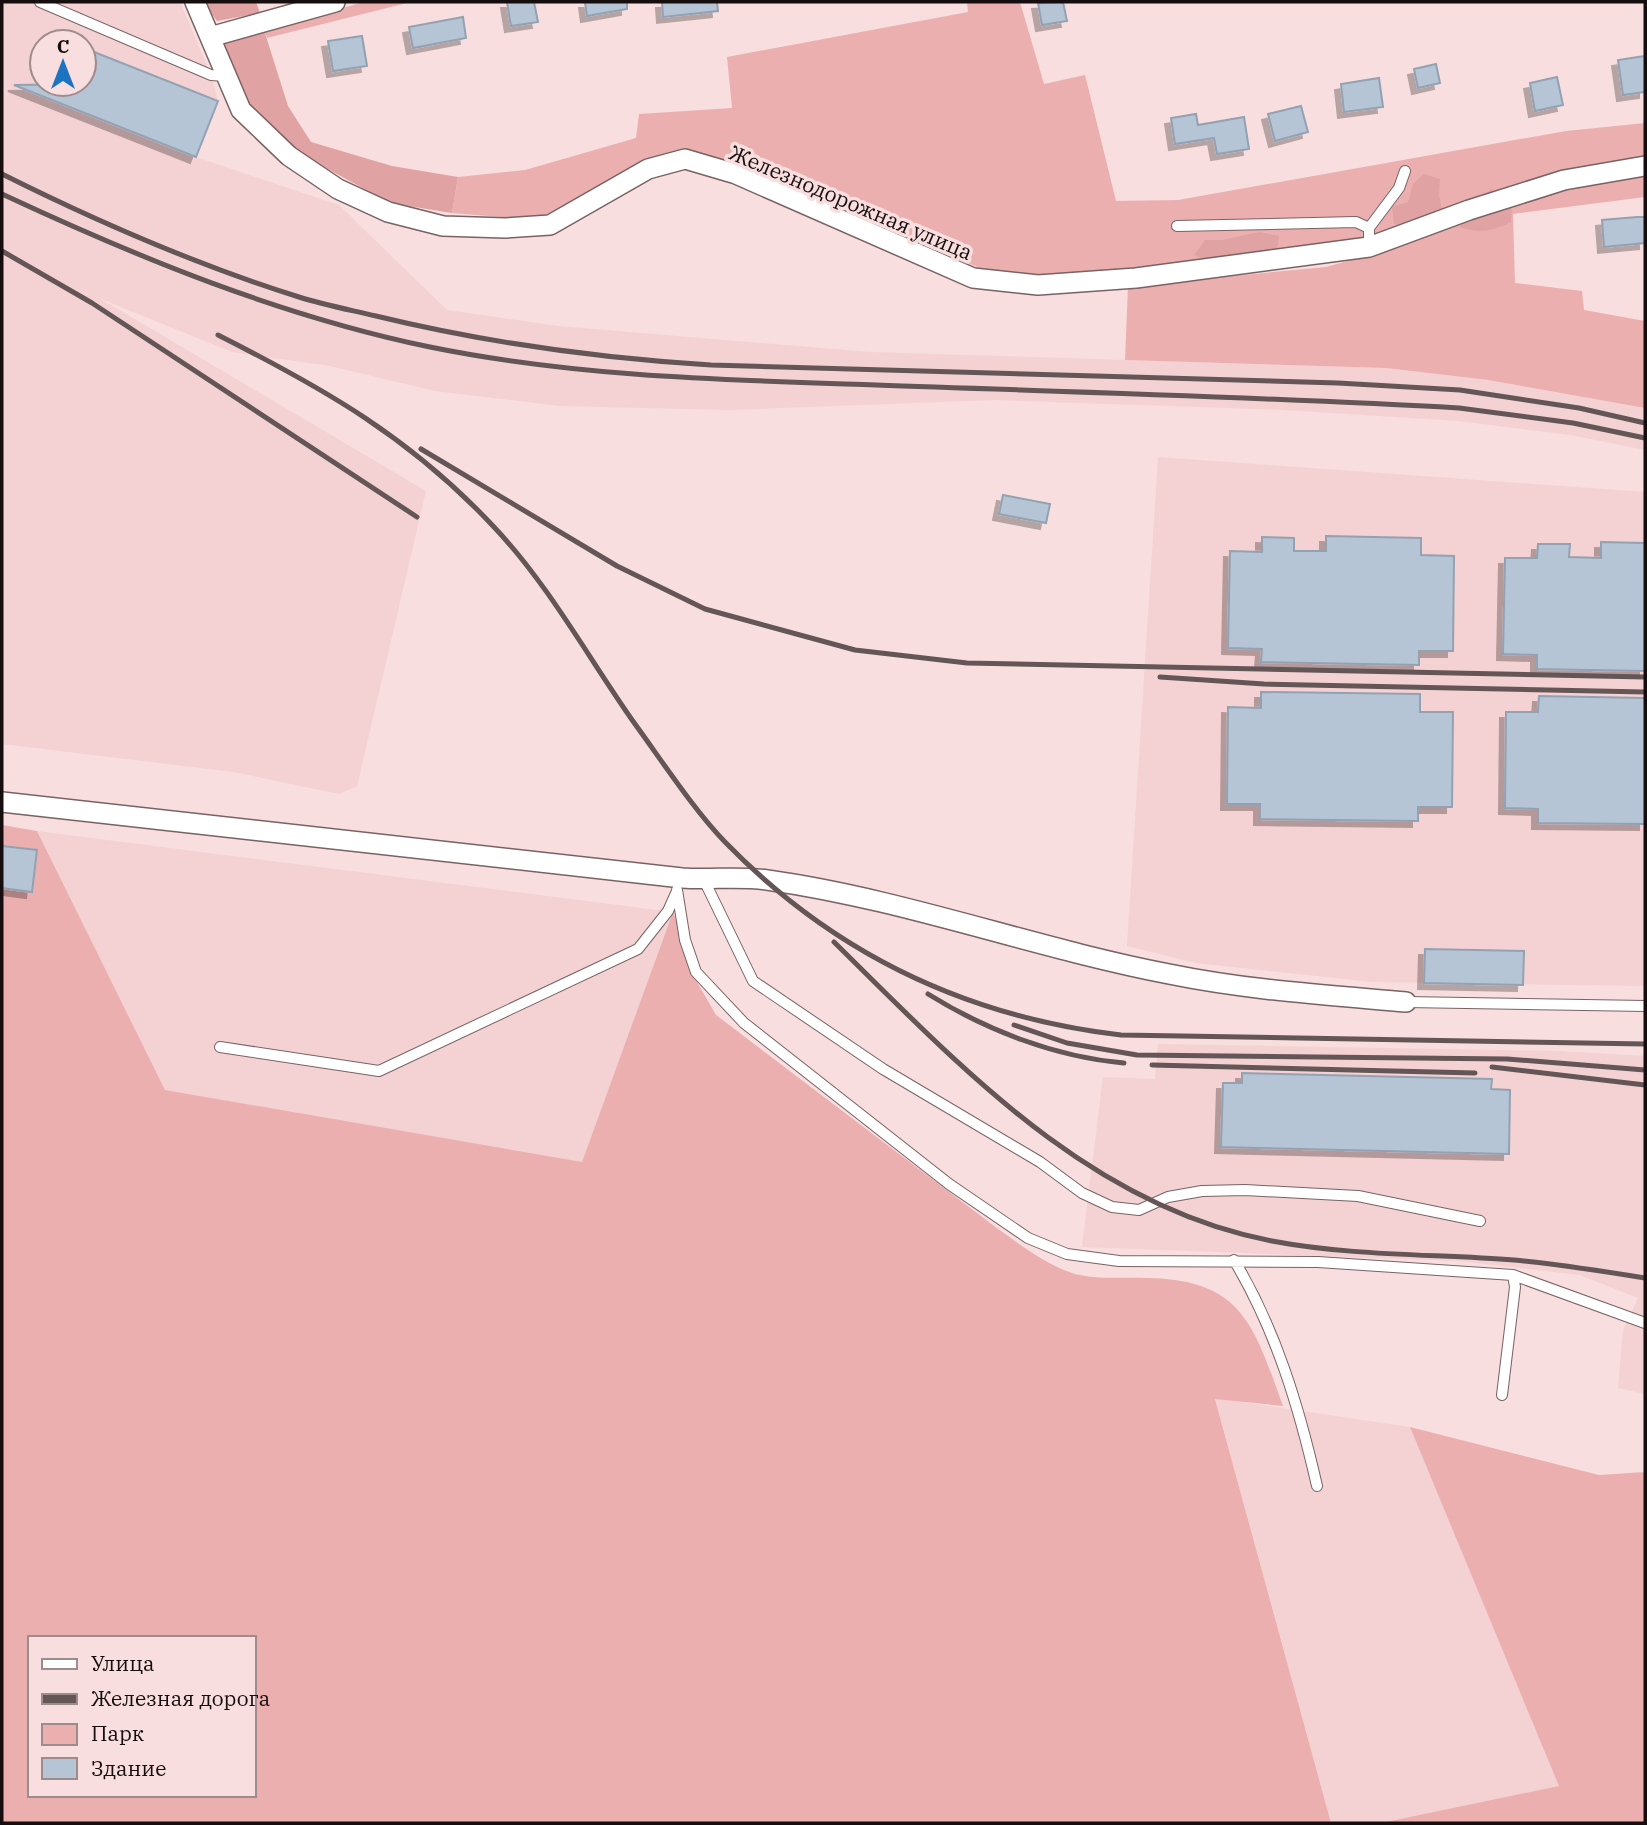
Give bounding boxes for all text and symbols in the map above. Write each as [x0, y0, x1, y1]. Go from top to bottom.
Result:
north arrow [28, 28, 98, 98]
text: С [57, 34, 69, 58]
street label: Железнодорожная улица [725, 138, 977, 266]
legend [28, 1636, 256, 1797]
text: Улица [91, 1649, 155, 1677]
text: Железная дорога [91, 1684, 270, 1712]
text: Парк [91, 1719, 144, 1747]
text: Здание [91, 1754, 166, 1782]

